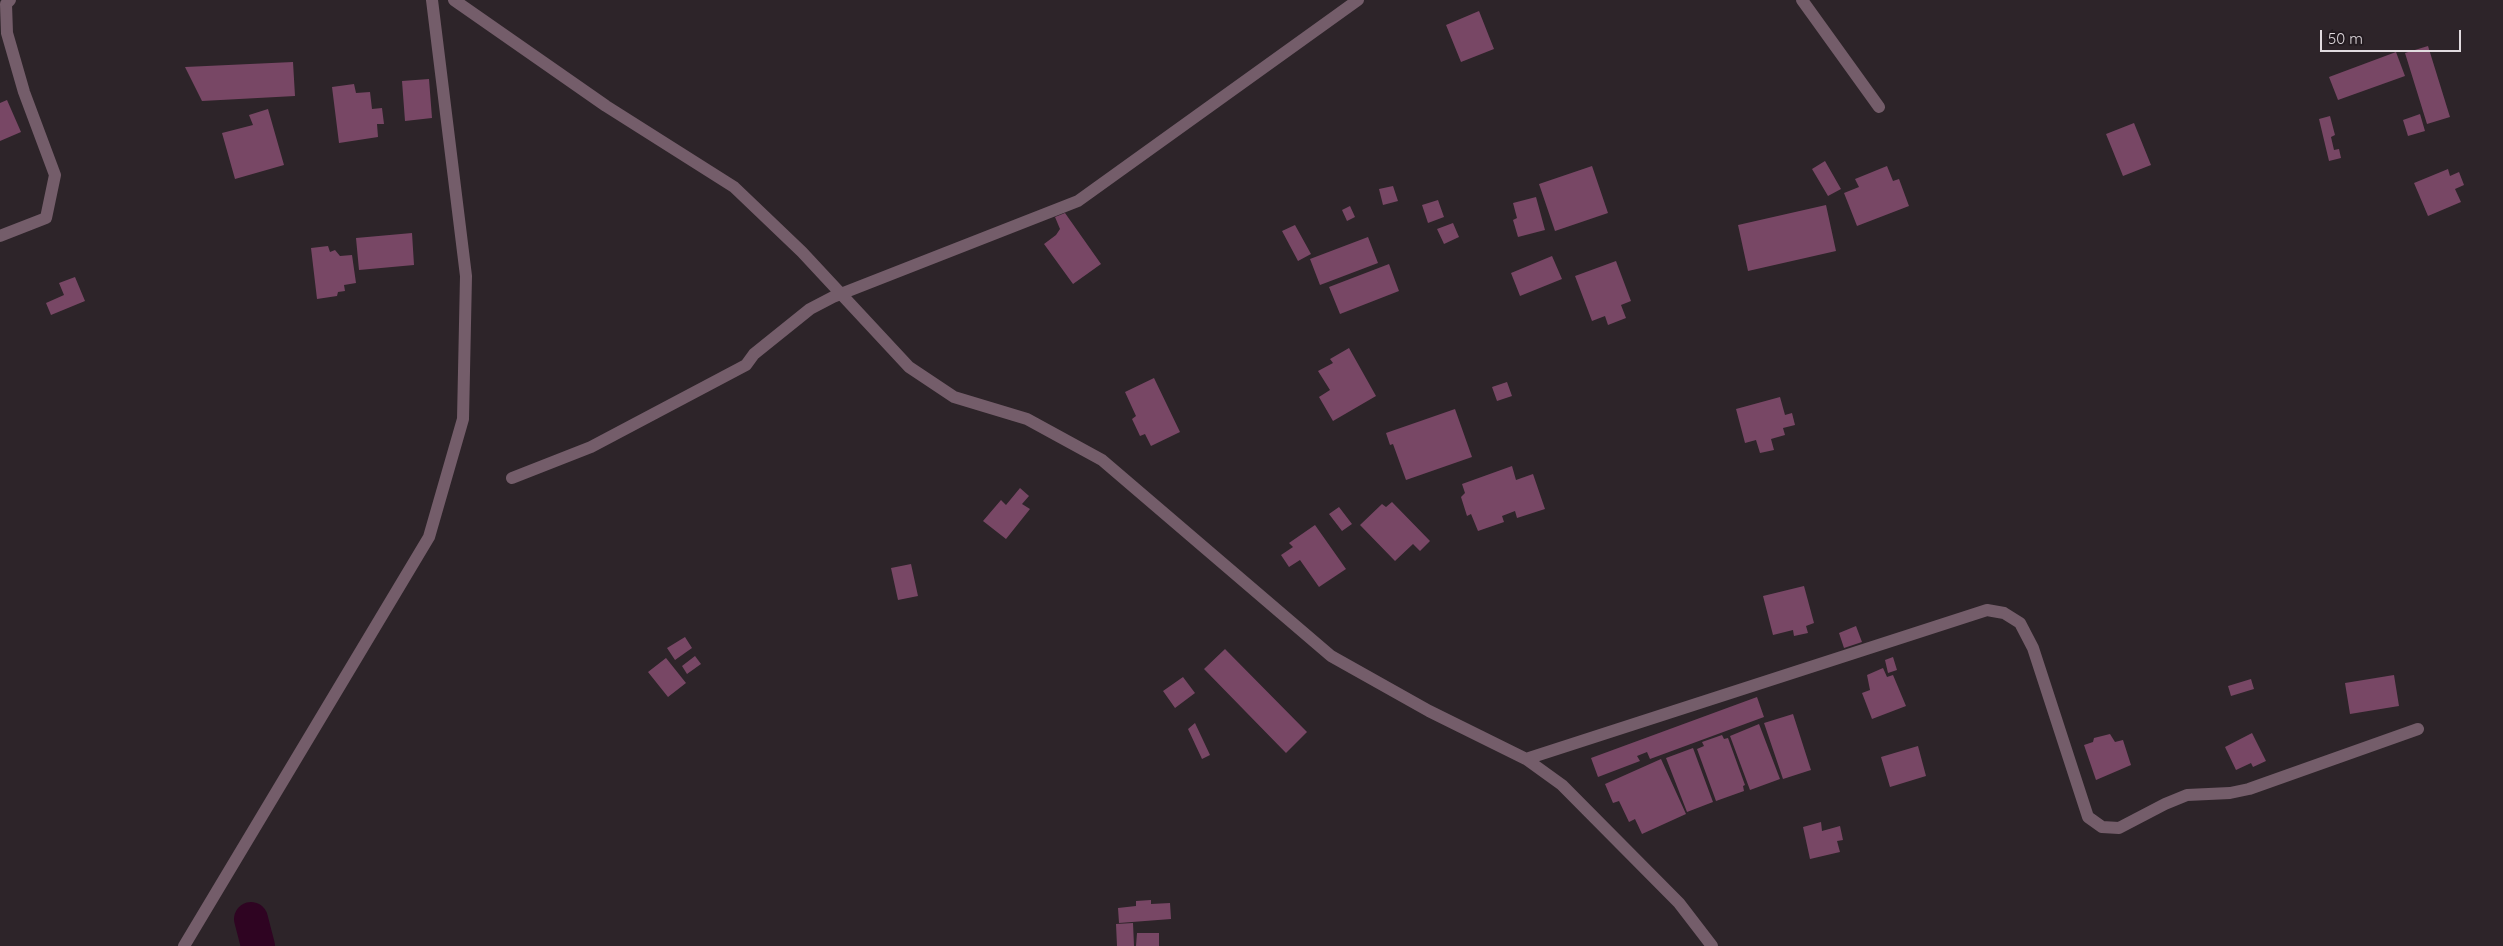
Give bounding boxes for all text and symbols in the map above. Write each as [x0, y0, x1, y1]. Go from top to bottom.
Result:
scale bar [2323, 20, 2464, 52]
text: 50 m [2328, 29, 2363, 48]

